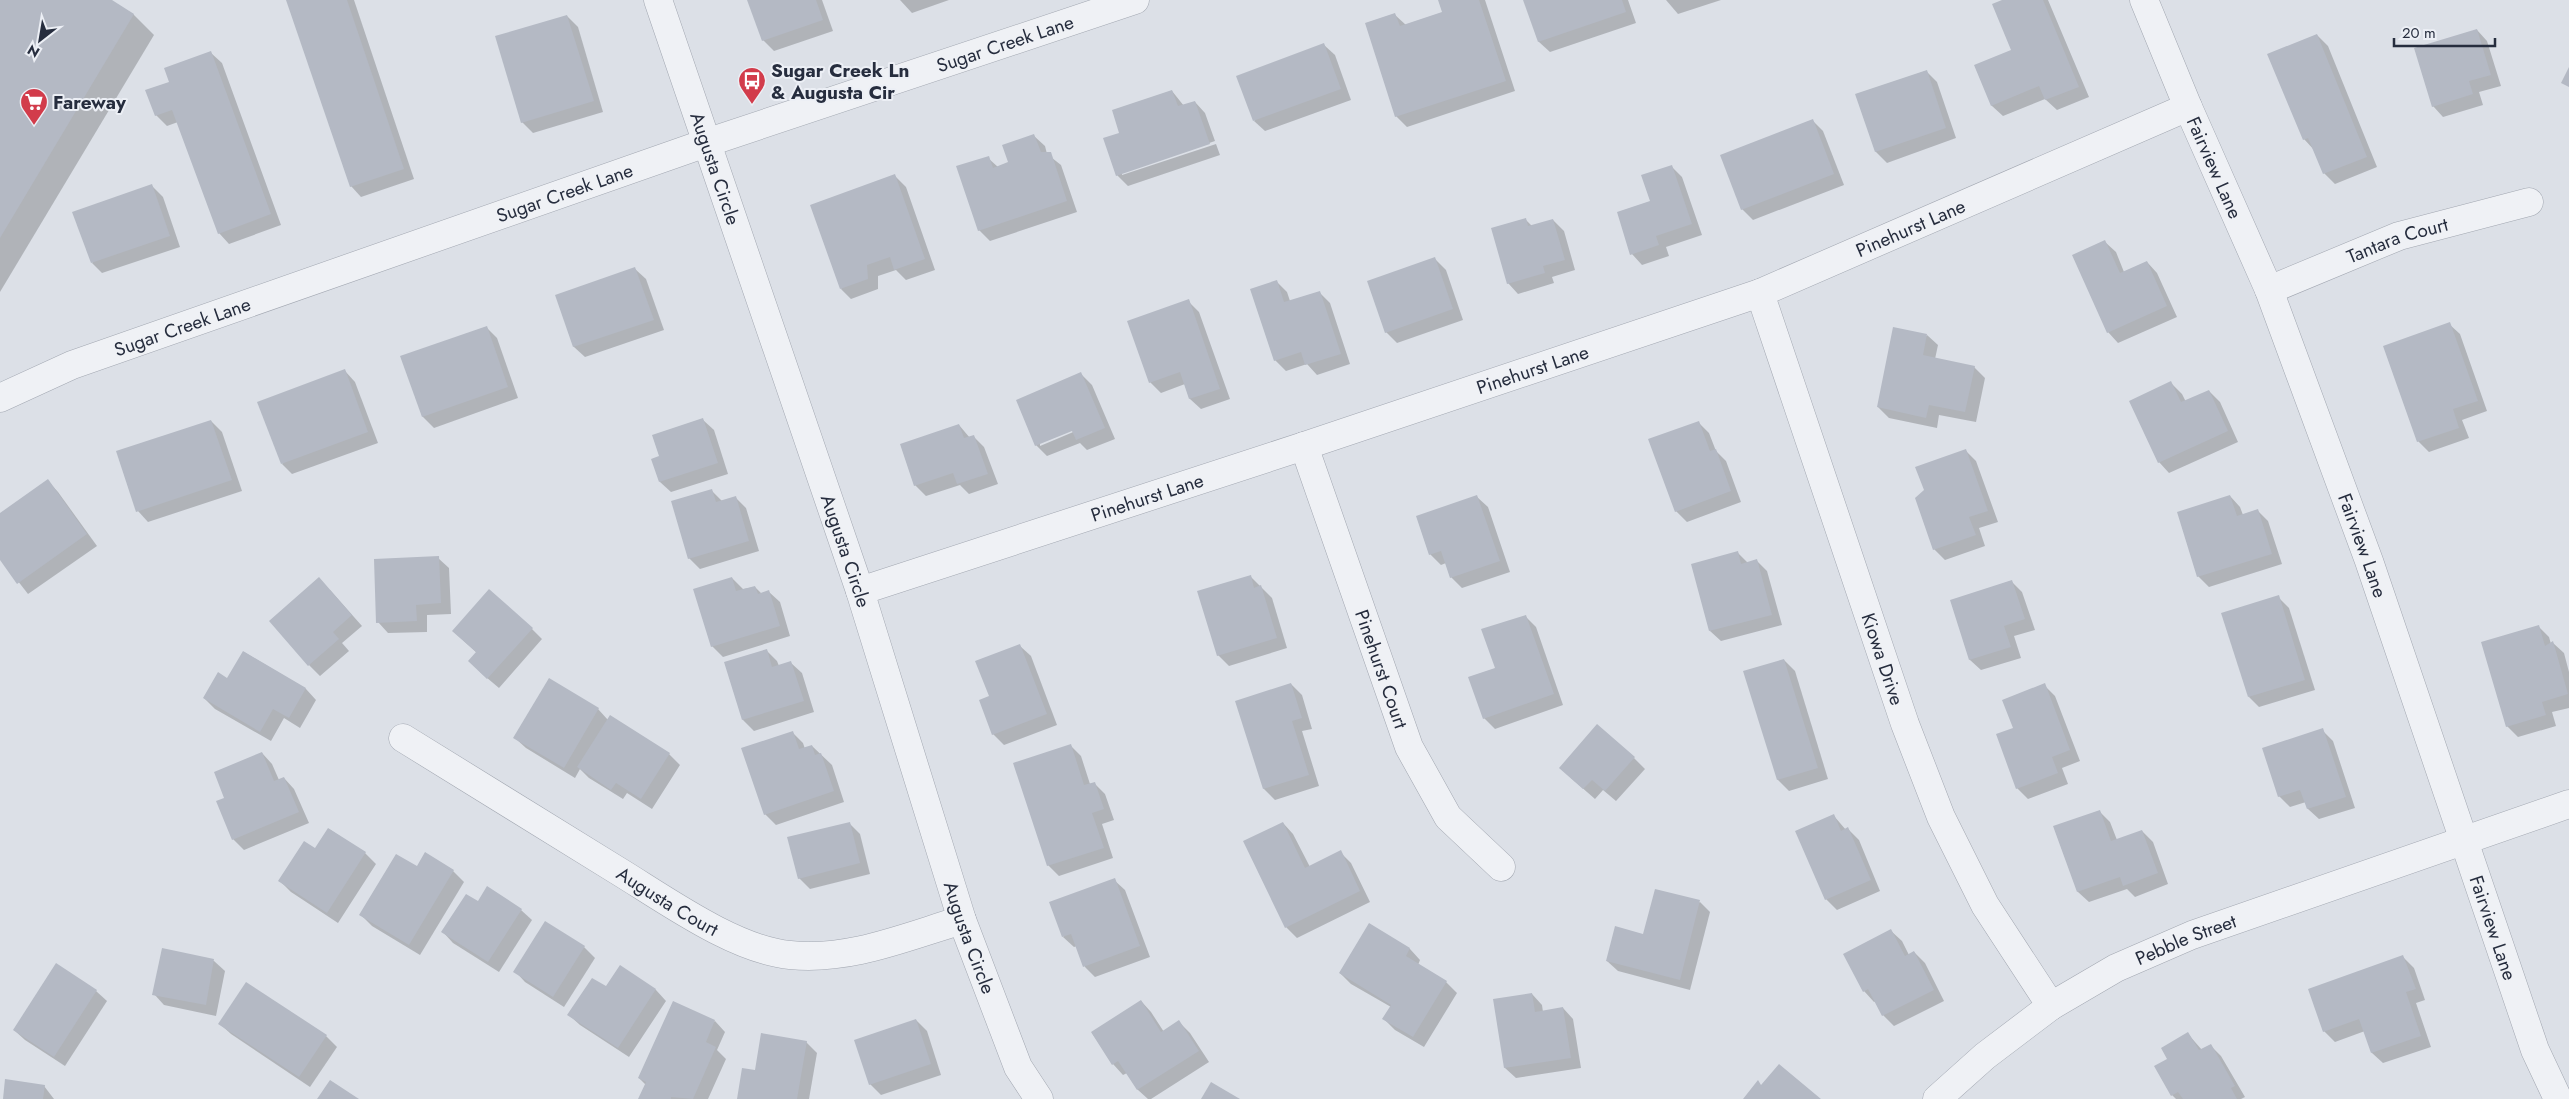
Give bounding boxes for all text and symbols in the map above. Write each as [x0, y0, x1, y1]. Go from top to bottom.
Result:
street label: Sugar Creek Lane [933, 8, 1077, 79]
north arrow [15, 15, 65, 65]
scale bar [2394, 15, 2495, 47]
text: 20 m [2402, 22, 2436, 44]
text: N [23, 40, 43, 63]
place label: Sugar Creek Ln & Augusta Cir [771, 57, 909, 106]
bus stop icon: Sugar Creek Ln & Augusta Cir [737, 66, 767, 105]
supermarket icon: Fareway [19, 87, 49, 126]
place label: Fareway [53, 89, 127, 116]
street label: Augusta Circle [684, 108, 747, 229]
street label: Fairview Lane [2180, 112, 2249, 223]
street label: Sugar Creek Lane [493, 156, 637, 229]
street label: Pinehurst Lane [1851, 192, 1970, 263]
street label: Tantara Court [2342, 210, 2451, 270]
street label: Sugar Creek Lane [110, 290, 254, 363]
street label: Pinehurst Lane [1473, 338, 1592, 401]
street label: Pinehurst Lane [1087, 466, 1207, 528]
street label: Fairview Lane [2332, 490, 2394, 601]
street label: Augusta Circle [814, 491, 878, 611]
street label: Pinehurst Court [1349, 606, 1415, 732]
street label: Kiowa Drive [1855, 609, 1911, 709]
street label: Augusta Court [611, 860, 724, 943]
street label: Fairview Lane [2463, 872, 2524, 984]
street label: Augusta Circle [937, 878, 1002, 998]
street label: Pebble Street [2131, 907, 2240, 972]

